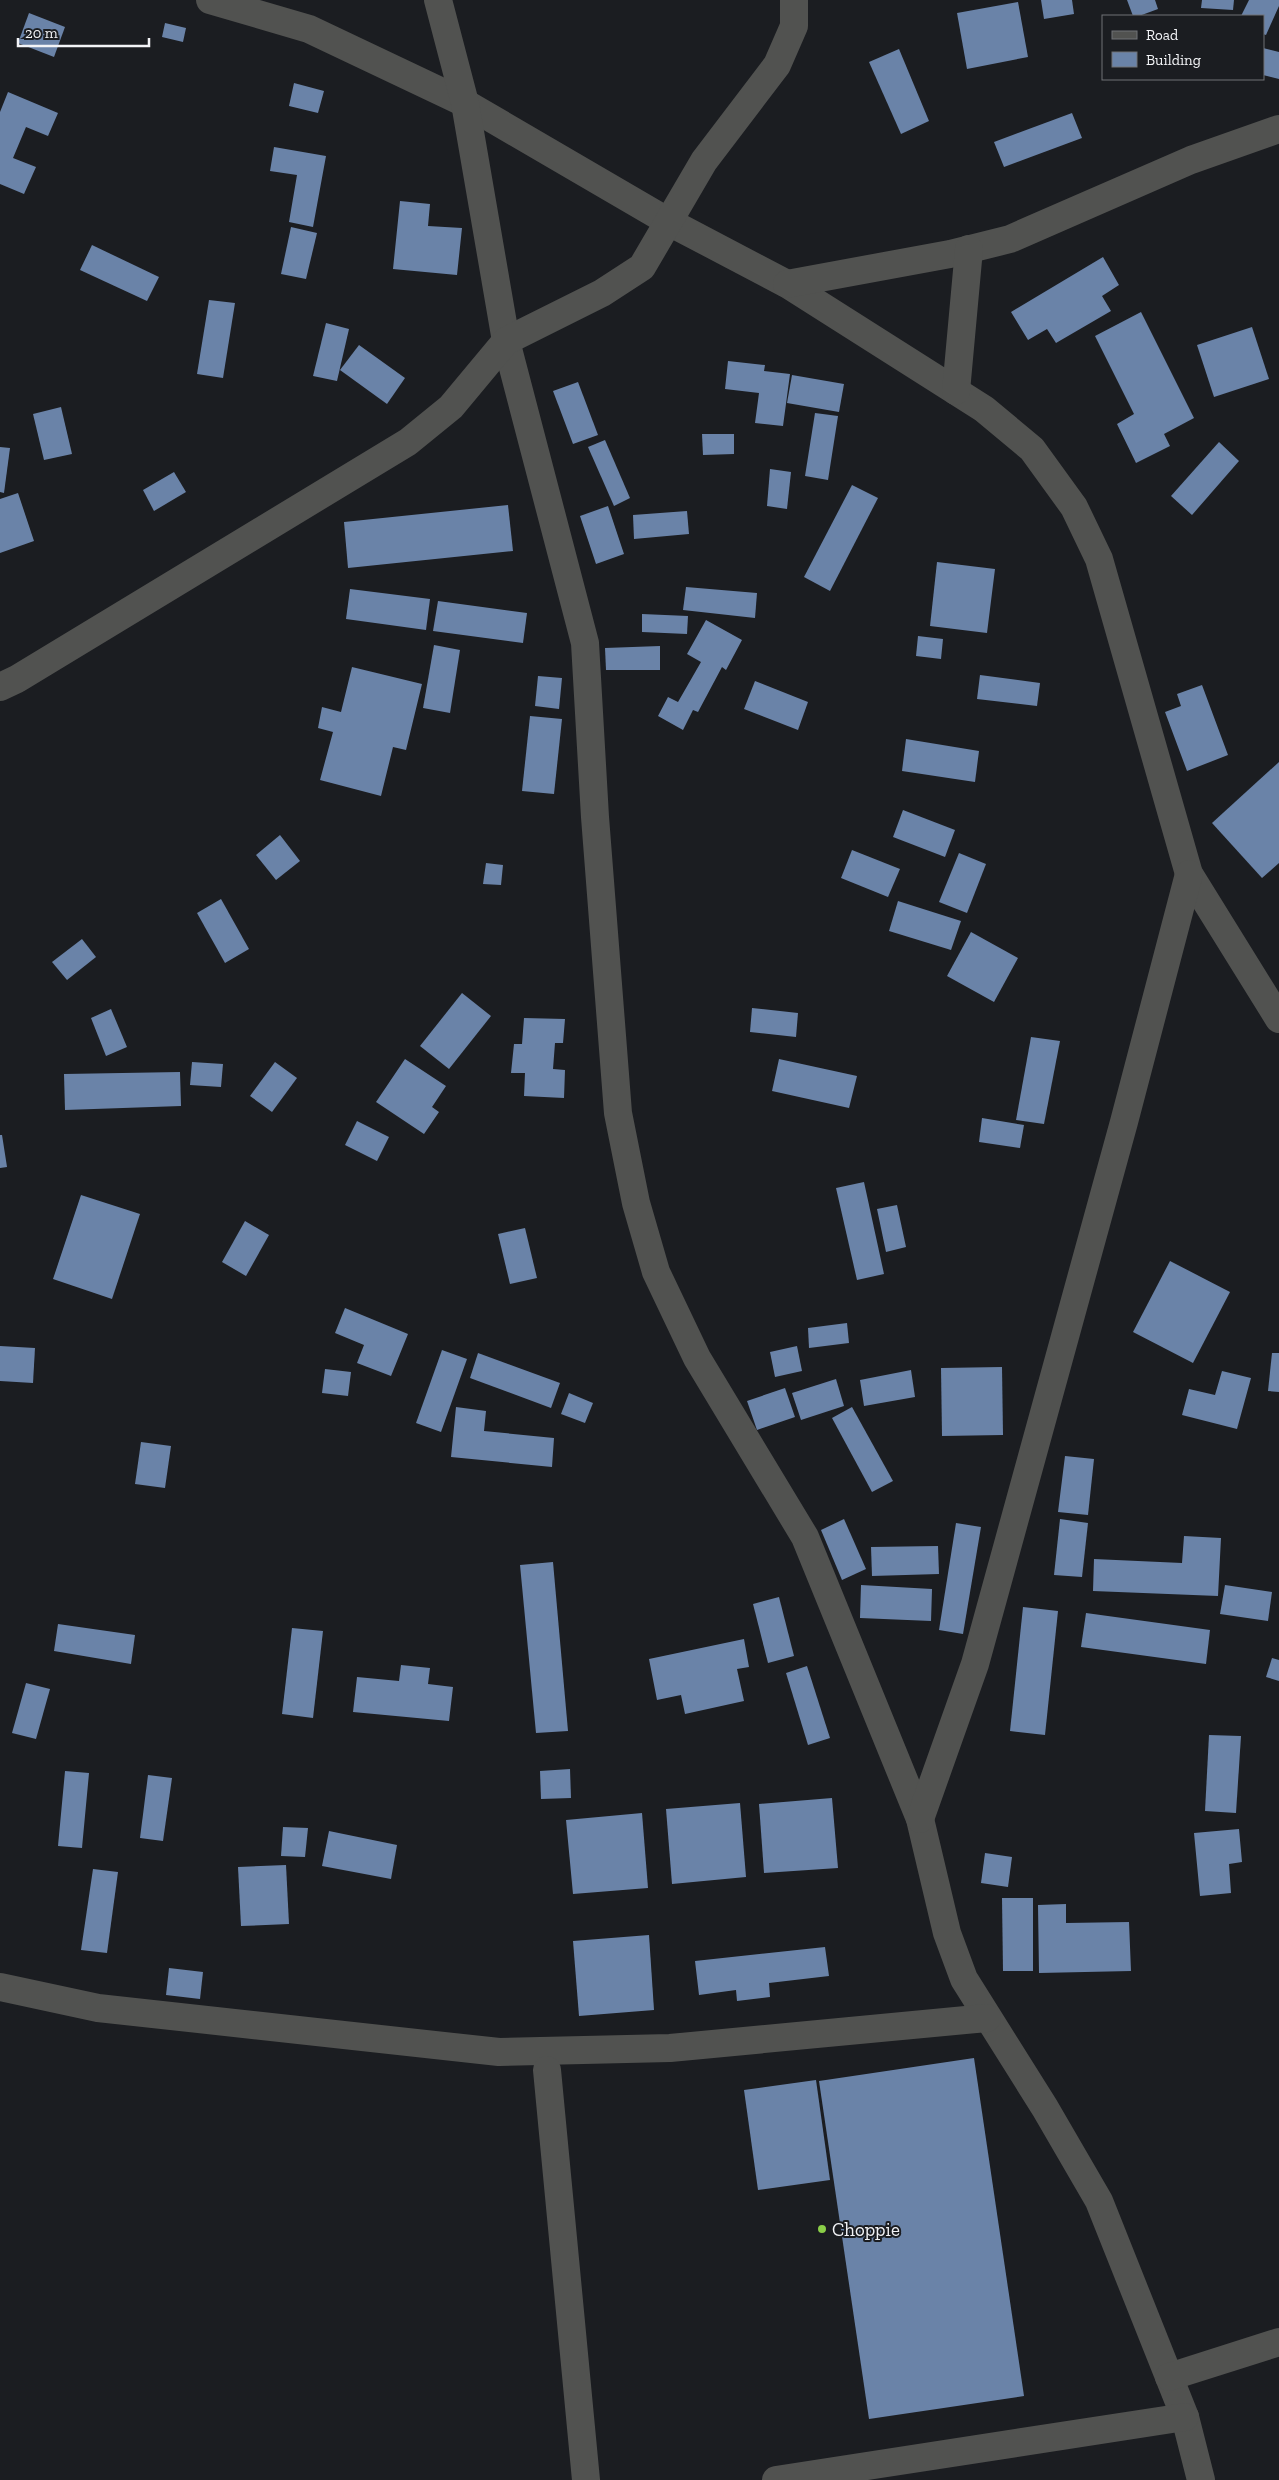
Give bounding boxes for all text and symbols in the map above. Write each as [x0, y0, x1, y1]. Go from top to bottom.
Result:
scale bar [18, 15, 149, 47]
legend [1102, 15, 1264, 80]
text: 20 m [25, 24, 58, 42]
text: Road [1146, 26, 1179, 44]
text: Building [1146, 51, 1201, 69]
place label: Choppie [832, 2218, 900, 2241]
marker: Choppie [816, 2223, 828, 2235]

